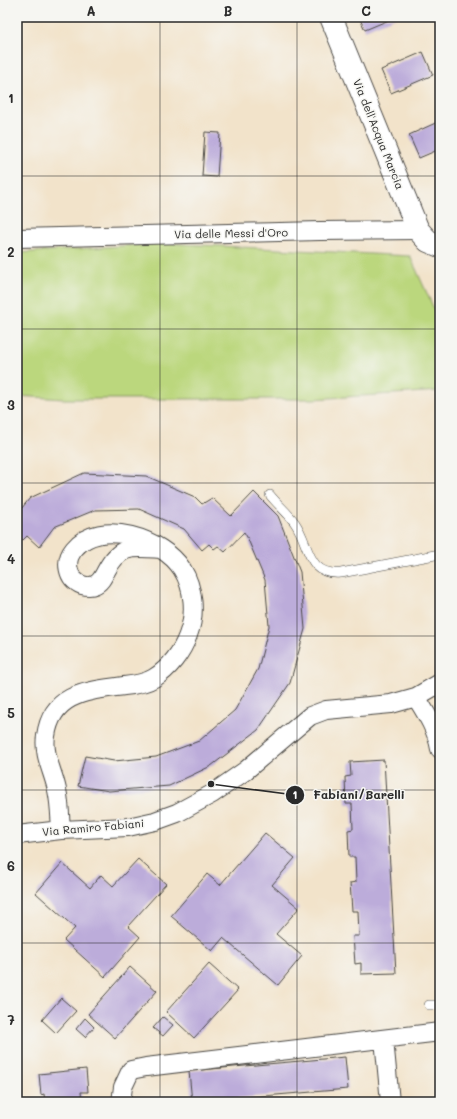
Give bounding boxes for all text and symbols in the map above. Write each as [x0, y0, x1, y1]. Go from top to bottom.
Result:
text: A [86, 2, 96, 19]
text: B [224, 2, 233, 19]
text: C [361, 2, 371, 19]
street label: Via dell'Acqua Marcia [350, 77, 408, 192]
text: 1 [8, 89, 14, 106]
street label: Via delle Messi d'Oro [174, 225, 288, 241]
text: 2 [7, 243, 15, 260]
text: 3 [7, 396, 15, 413]
text: 4 [7, 550, 15, 567]
text: 5 [7, 704, 15, 721]
callout: Fabiani/Barelli [285, 783, 413, 807]
text: 1 [292, 786, 298, 802]
text: Fabiani/Barelli [313, 786, 405, 802]
street label: Via Ramiro Fabiani [41, 815, 145, 839]
text: 6 [7, 857, 15, 874]
text: 7 [7, 1011, 15, 1028]

